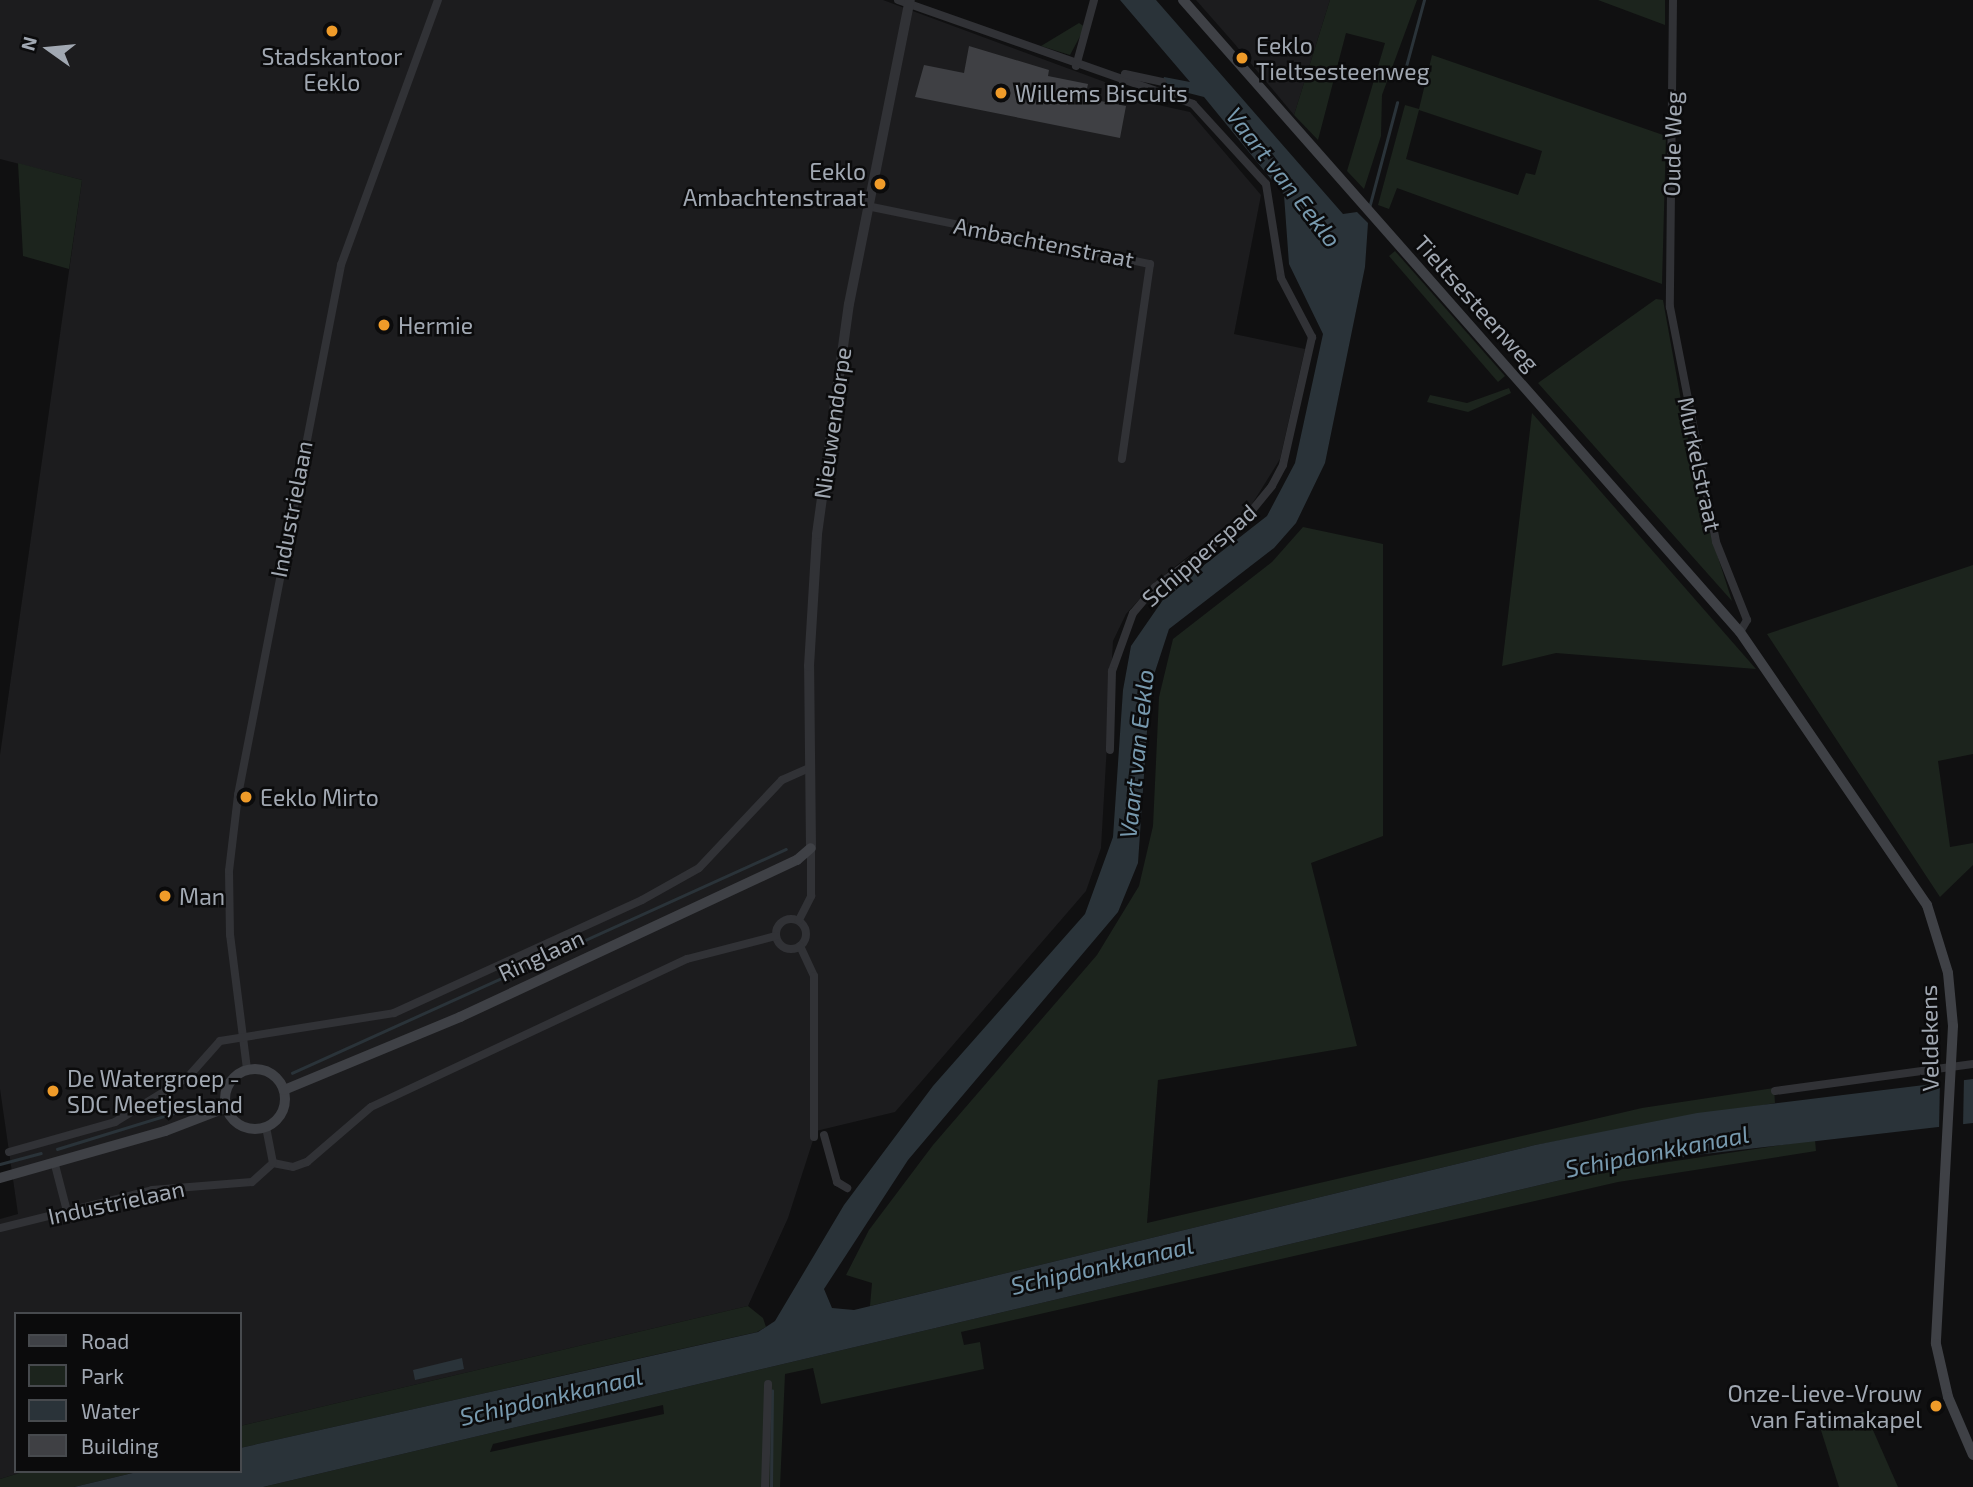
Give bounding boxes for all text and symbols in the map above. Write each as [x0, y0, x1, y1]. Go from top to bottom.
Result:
north arrow [14, 14, 84, 84]
marker: Stadskantoor Eeklo [324, 23, 340, 39]
place label: Eeklo Tieltsesteenweg [1256, 31, 1429, 85]
text: N [15, 34, 41, 53]
place label: Stadskantoor Eeklo [262, 42, 402, 96]
marker: Eeklo Tieltsesteenweg [1234, 50, 1250, 66]
place label: Willems Biscuits [1015, 79, 1188, 107]
marker: Willems Biscuits [993, 85, 1009, 101]
street label: Oude Weg [1657, 91, 1687, 197]
water label: Vaart van Eeklo [1220, 101, 1348, 253]
place label: Eeklo Ambachtenstraat [683, 157, 866, 211]
marker: Eeklo Ambachtenstraat [872, 176, 888, 192]
street label: Ambachtenstraat [952, 211, 1136, 273]
street label: Tieltsesteenweg [1409, 229, 1545, 377]
place label: Hermie [398, 311, 473, 339]
marker: Hermie [376, 317, 392, 333]
street label: Nieuwendorpe [808, 345, 856, 501]
street label: Murkelstraat [1672, 394, 1728, 534]
street label: Industrielaan [264, 438, 318, 580]
street label: Schipperspad [1136, 498, 1262, 612]
water label: Vaart van Eeklo [1113, 668, 1159, 840]
place label: Eeklo Mirto [260, 783, 379, 811]
marker: Eeklo Mirto [238, 789, 254, 805]
place label: Man [179, 882, 225, 910]
marker: Man [157, 888, 173, 904]
street label: Ringlaan [494, 923, 588, 987]
street label: Veldekens [1914, 984, 1944, 1092]
place label: De Watergroep - SDC Meetjesland [67, 1064, 243, 1118]
marker: De Watergroep - SDC Meetjesland [45, 1083, 61, 1099]
water label: Schipdonkkanaal [1563, 1119, 1751, 1183]
street label: Industrielaan [45, 1174, 187, 1230]
water label: Schipdonkkanaal [1008, 1230, 1196, 1300]
legend [14, 1312, 242, 1473]
text: Road [81, 1328, 129, 1353]
water label: Schipdonkkanaal [457, 1361, 645, 1431]
text: Park [81, 1363, 124, 1388]
place label: Onze-Lieve-Vrouw van Fatimakapel [1727, 1379, 1922, 1433]
text: Water [81, 1398, 140, 1423]
marker: Onze-Lieve-Vrouw van Fatimakapel [1928, 1398, 1944, 1414]
text: Building [81, 1433, 159, 1458]

